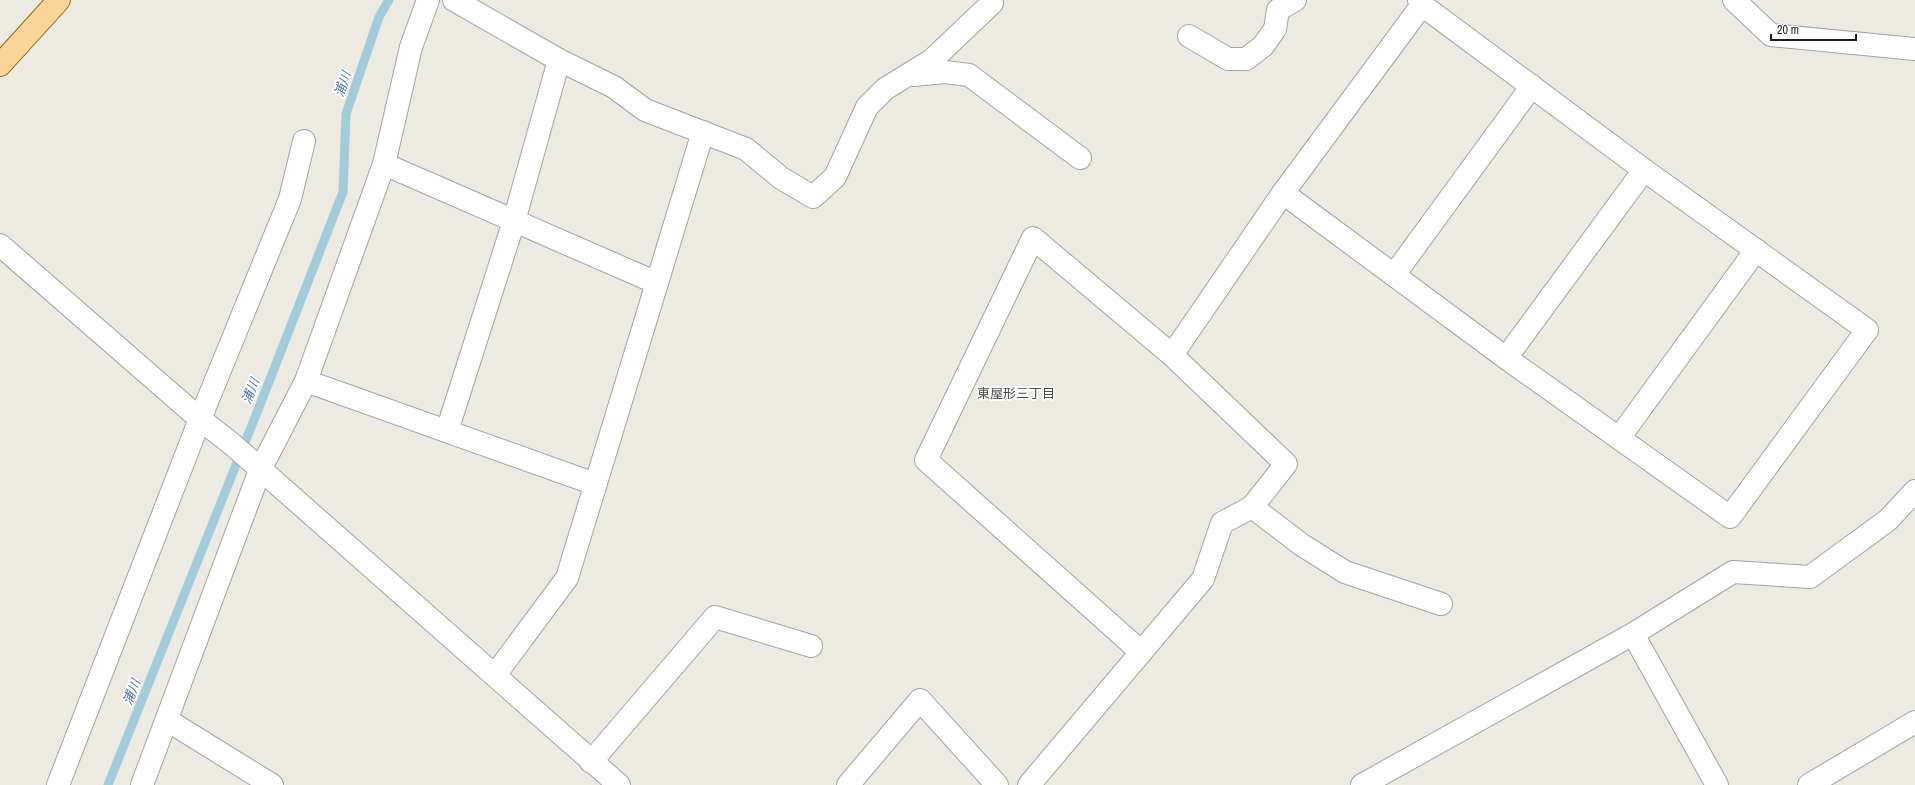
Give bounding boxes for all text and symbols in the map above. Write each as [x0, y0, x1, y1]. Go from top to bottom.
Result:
scale bar [1771, 16, 1856, 42]
text: 20 m [1777, 22, 1799, 38]
water label: 浦川 [330, 67, 355, 99]
water label: 浦川 [238, 374, 264, 406]
district label: 東屋形三丁目 [977, 385, 1055, 402]
water label: 浦川 [119, 675, 145, 707]

